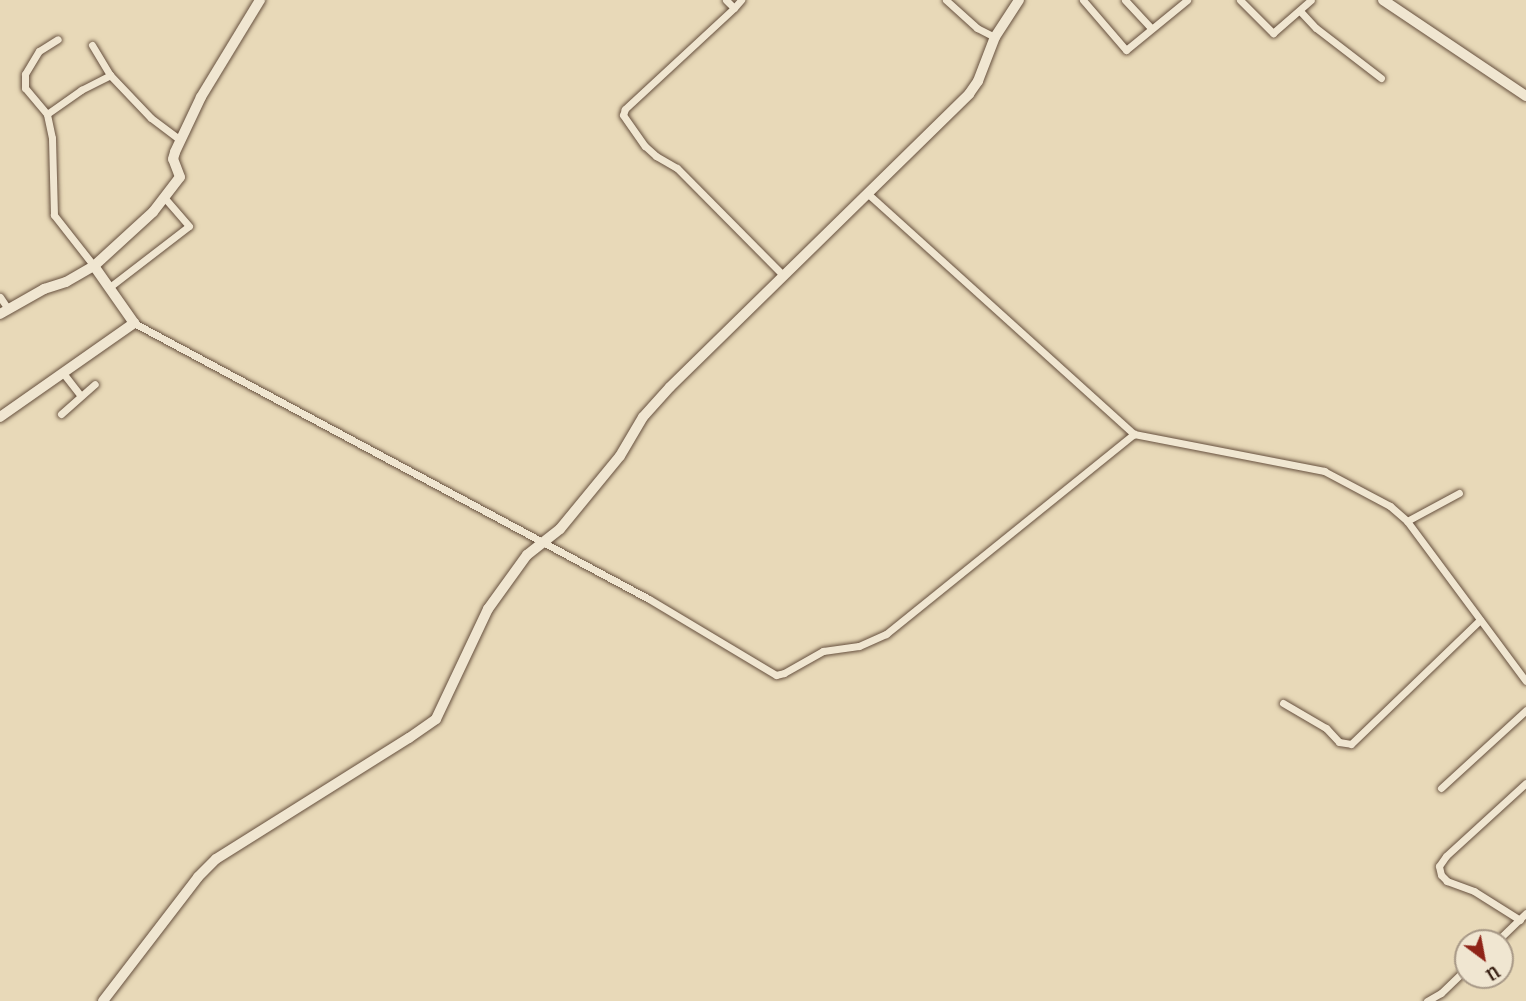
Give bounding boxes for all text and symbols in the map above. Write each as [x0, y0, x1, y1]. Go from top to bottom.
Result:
north arrow [1454, 929, 1514, 989]
text: U [1482, 962, 1503, 984]

